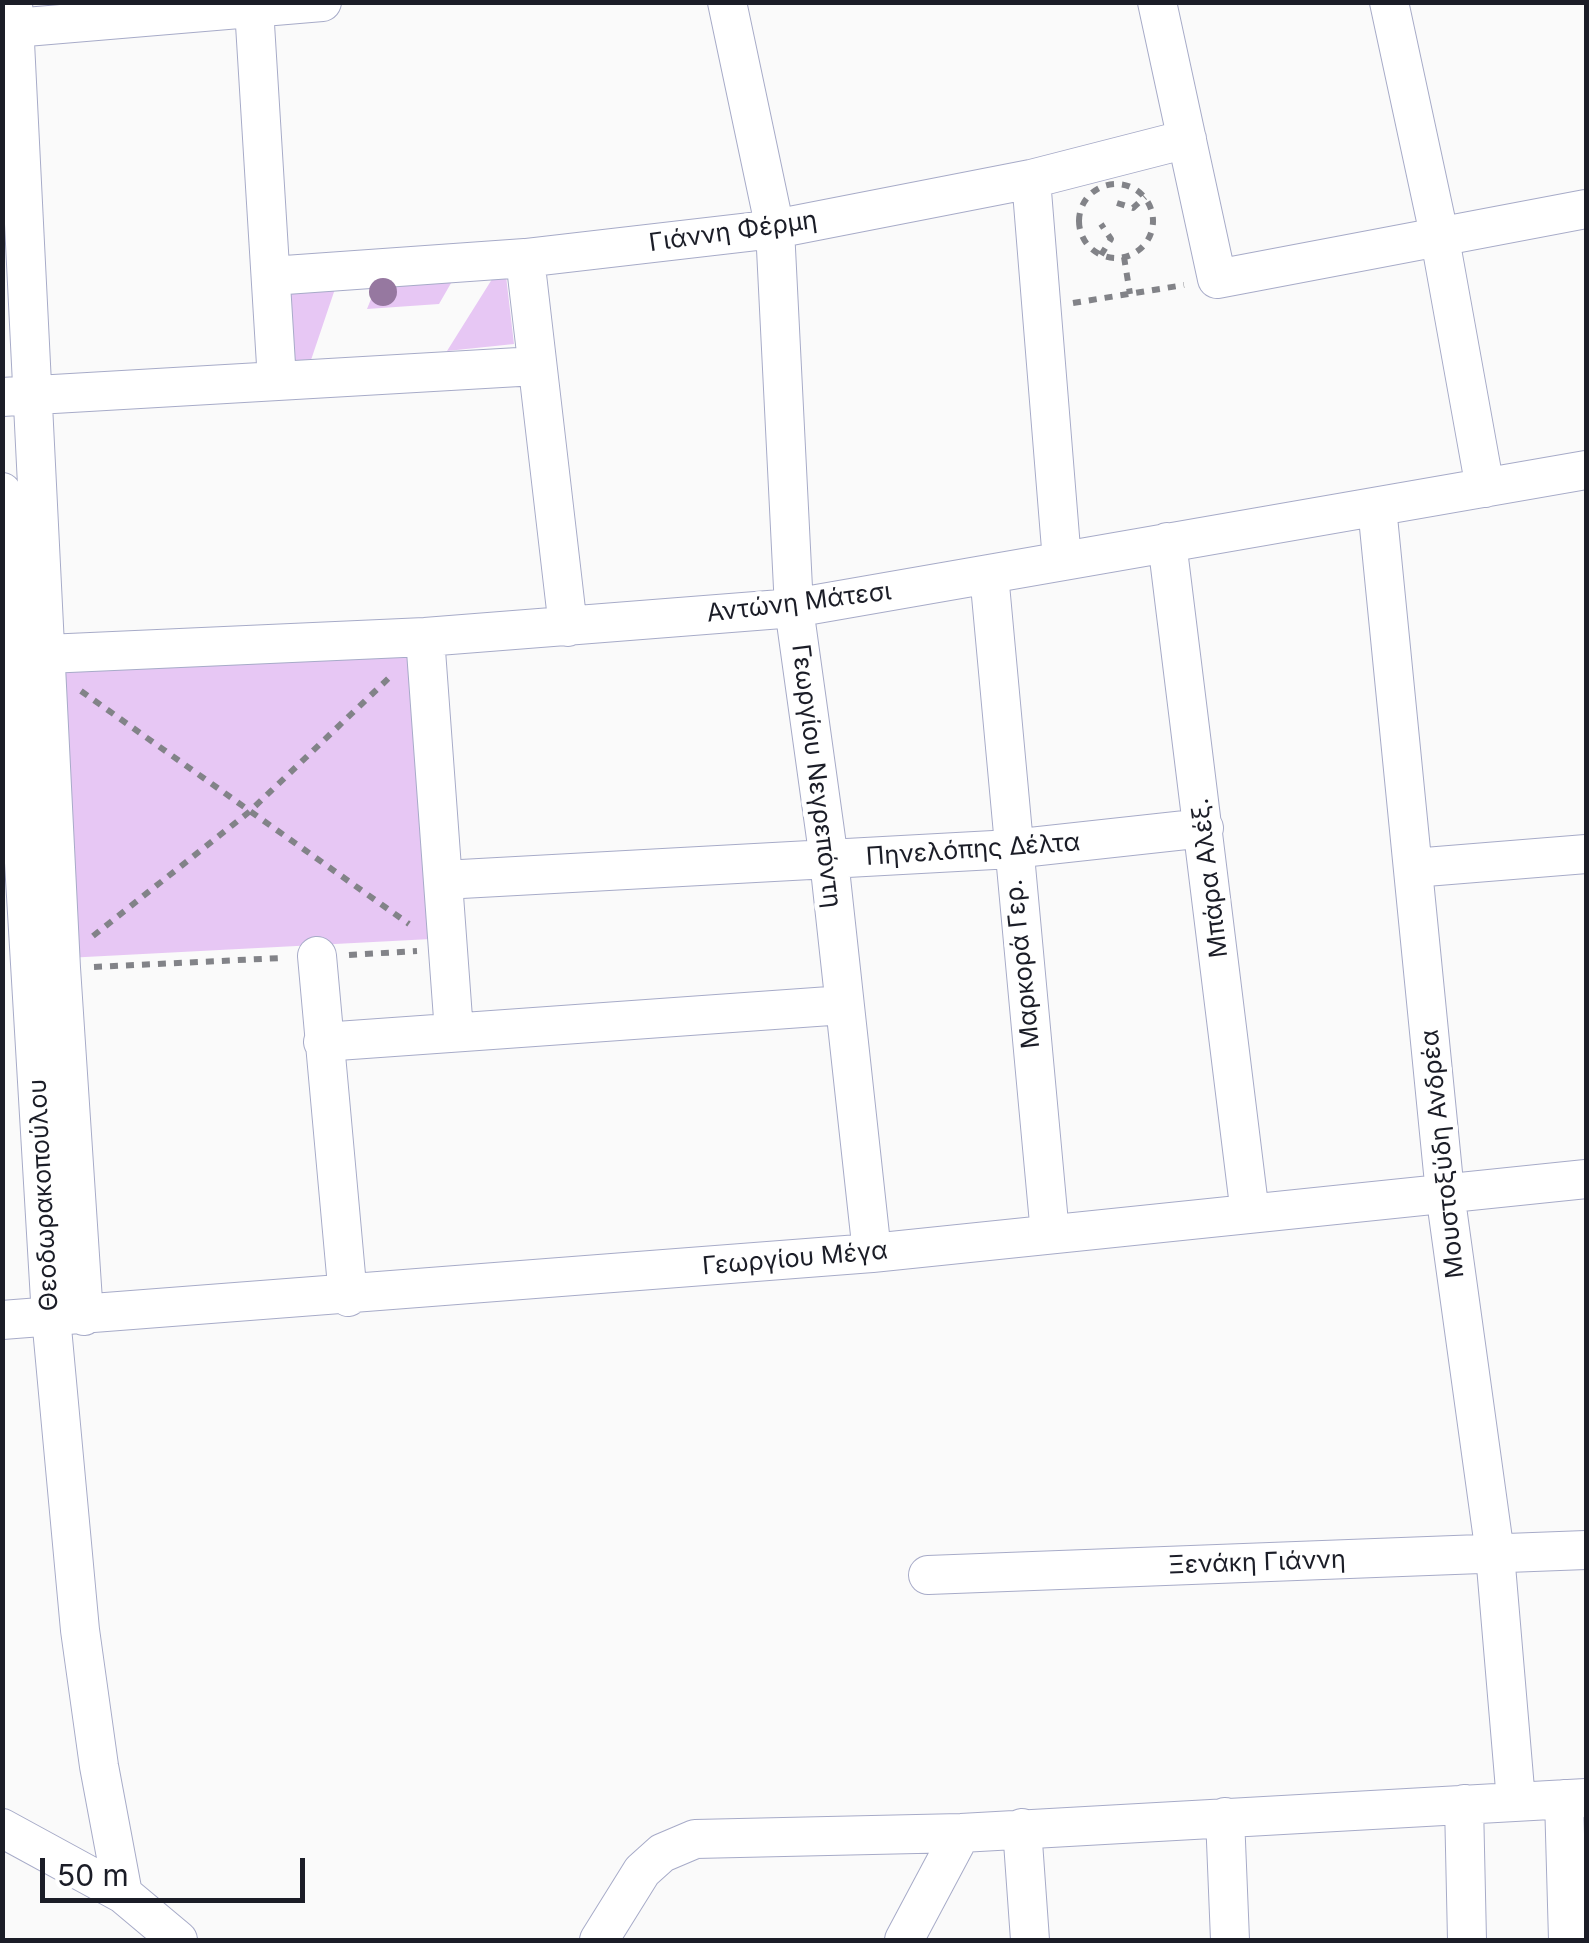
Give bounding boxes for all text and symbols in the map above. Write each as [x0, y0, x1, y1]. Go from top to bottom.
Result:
street label: Γιάννη Φέρμη [647, 205, 819, 259]
street label: Αντώνη Μάτεσι [705, 577, 893, 629]
street label: Γεωργίου Νεγρεπόντη [785, 642, 847, 910]
street label: Μπάρα Αλέξ. [1185, 797, 1235, 959]
street label: Πηνελόπης Δέλτα [865, 828, 1081, 872]
street label: Μαρκορά Γερ. [999, 878, 1047, 1050]
street label: Μουστοξύδη Ανδρέα [1415, 1028, 1471, 1280]
street label: Θεοδωρακοπούλου [23, 1078, 65, 1312]
street label: Γεωργίου Μέγα [701, 1236, 889, 1282]
street label: Ξενάκη Γιάννη [1168, 1545, 1346, 1581]
scale bar [45, 1838, 310, 1900]
text: 50 m [57, 1857, 129, 1893]

